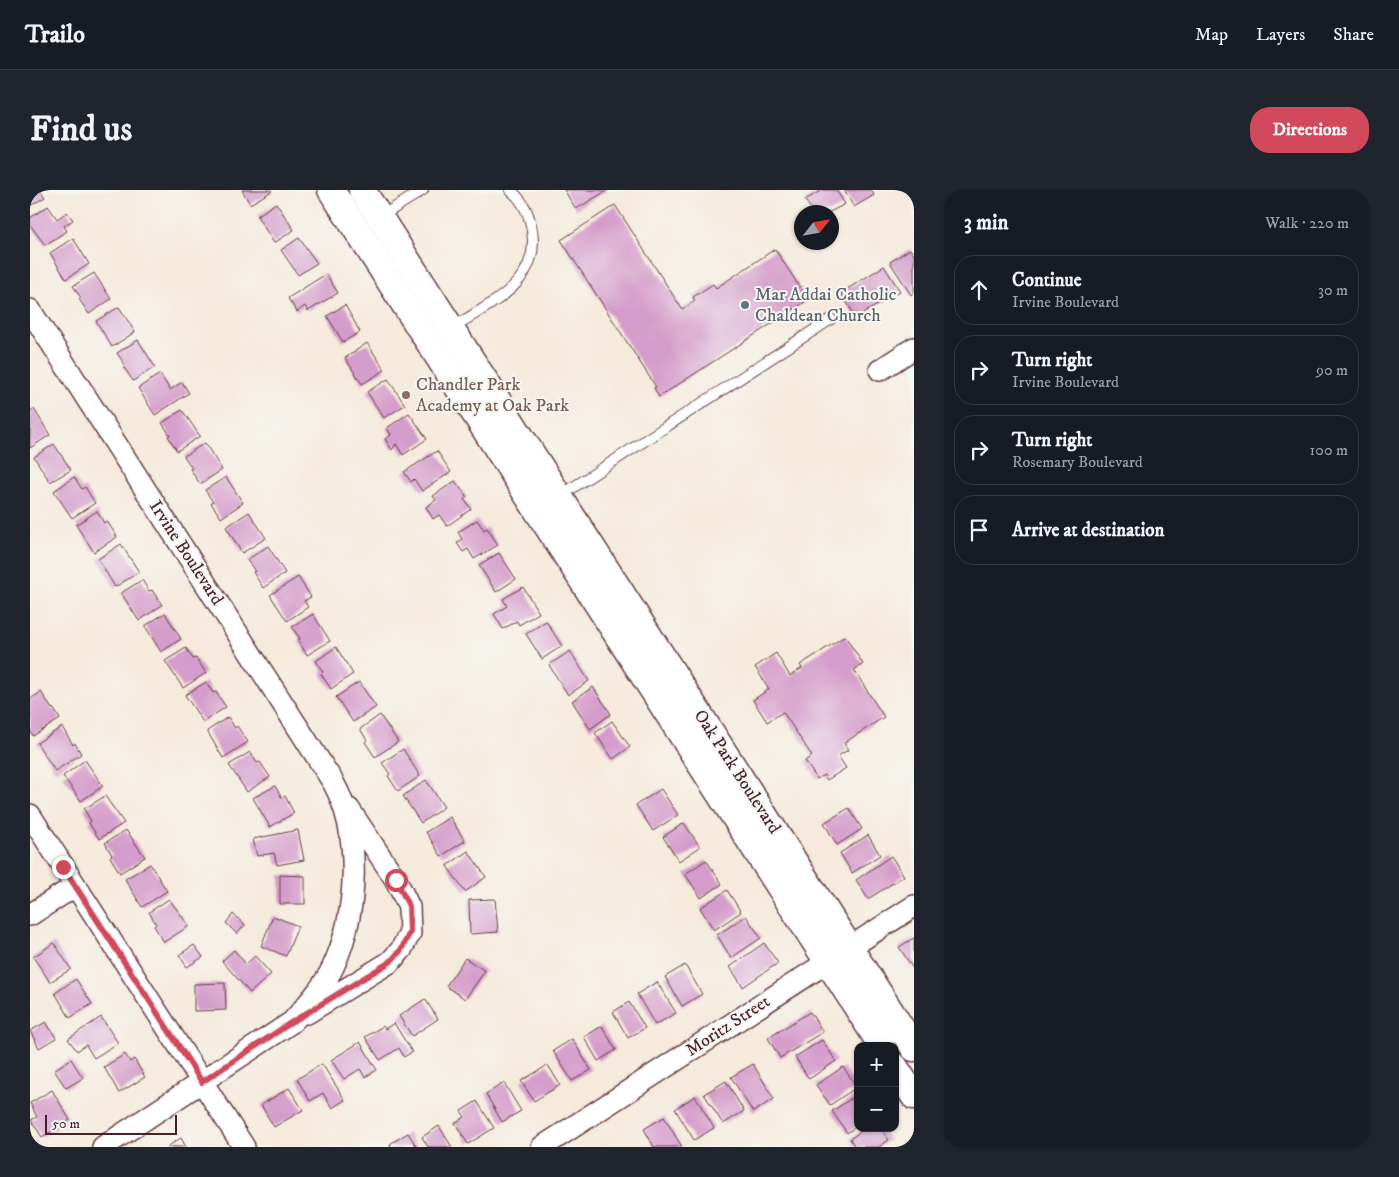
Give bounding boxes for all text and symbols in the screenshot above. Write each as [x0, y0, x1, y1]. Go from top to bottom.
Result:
text: Trailo [25, 20, 85, 50]
text: Map [1195, 24, 1228, 46]
text: Layers [1256, 24, 1305, 46]
text: Share [1333, 24, 1374, 46]
button: Directions [1250, 107, 1369, 153]
text: Find us [30, 108, 132, 152]
north arrow [794, 205, 839, 250]
text: 3 min [964, 210, 1009, 236]
text: Walk · 220 m [1265, 213, 1349, 233]
text: Continue [1012, 269, 1082, 292]
icon: ahead [965, 276, 993, 304]
text: 30 m [1318, 280, 1348, 300]
place label: Mar Addai Catholic Chaldean Church [755, 284, 897, 327]
text: Irvine Boulevard [1012, 292, 1119, 312]
marker: Mar Addai Catholic Chaldean Church [739, 299, 751, 311]
text: Turn right [1012, 349, 1092, 372]
icon: right [965, 356, 993, 384]
text: 90 m [1316, 360, 1348, 380]
text: Irvine Boulevard [1012, 372, 1119, 392]
place label: Chandler Park Academy at Oak Park [416, 374, 569, 417]
marker: Chandler Park Academy at Oak Park [400, 389, 412, 401]
text: Turn right [1012, 429, 1092, 452]
icon: right [965, 436, 993, 464]
text: 100 m [1310, 440, 1348, 460]
text: Rosemary Boulevard [1012, 452, 1143, 472]
street label: Irvine Boulevard [144, 497, 228, 609]
icon: arrive [965, 516, 993, 544]
text: Arrive at destination [1012, 519, 1164, 542]
street label: Oak Park Boulevard [689, 706, 785, 838]
route end [52, 856, 75, 879]
route start [385, 869, 408, 892]
street label: Moritz Street [682, 990, 775, 1061]
map controls [854, 1042, 899, 1132]
button: + [854, 1042, 899, 1087]
button: − [854, 1087, 899, 1132]
scale bar [45, 1112, 178, 1135]
text: 50 m [52, 1115, 80, 1133]

